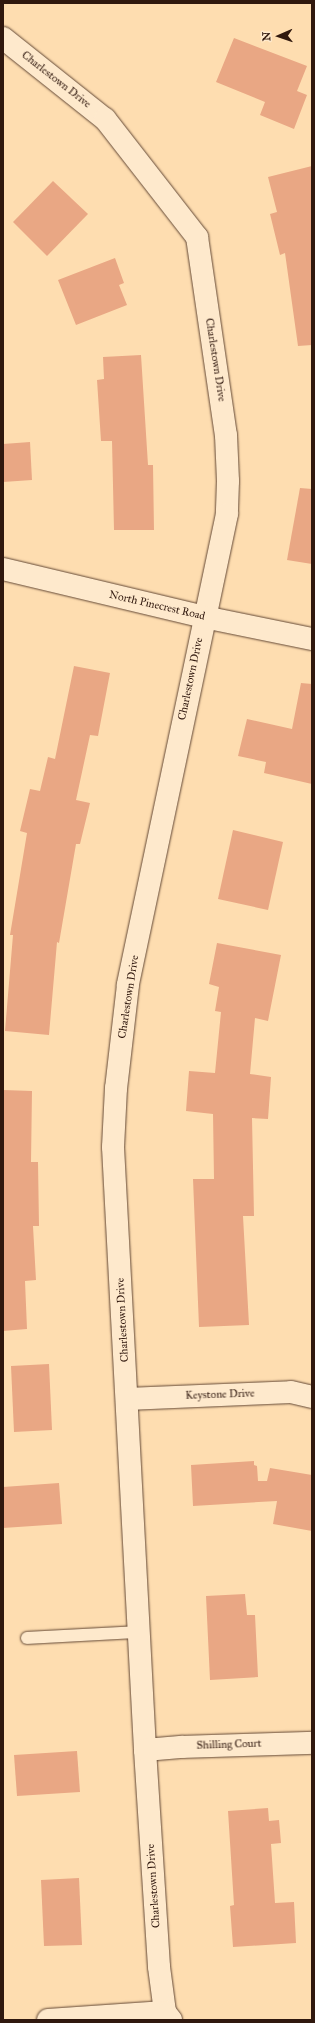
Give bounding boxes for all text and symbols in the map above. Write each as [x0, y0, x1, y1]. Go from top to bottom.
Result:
north arrow [259, 16, 299, 56]
text: N [260, 32, 273, 41]
street label: Charlestown Drive [19, 49, 93, 111]
street label: Charlestown Drive [202, 317, 228, 403]
street label: North Pinecrest Road [108, 589, 206, 623]
street label: Charlestown Drive [176, 636, 206, 722]
street label: Charlestown Drive [116, 954, 142, 1040]
street label: Charlestown Drive [114, 1278, 132, 1362]
street label: Keystone Drive [185, 1387, 255, 1403]
street label: Shilling Court [196, 1737, 262, 1753]
street label: Charlestown Drive [144, 1843, 164, 1929]

